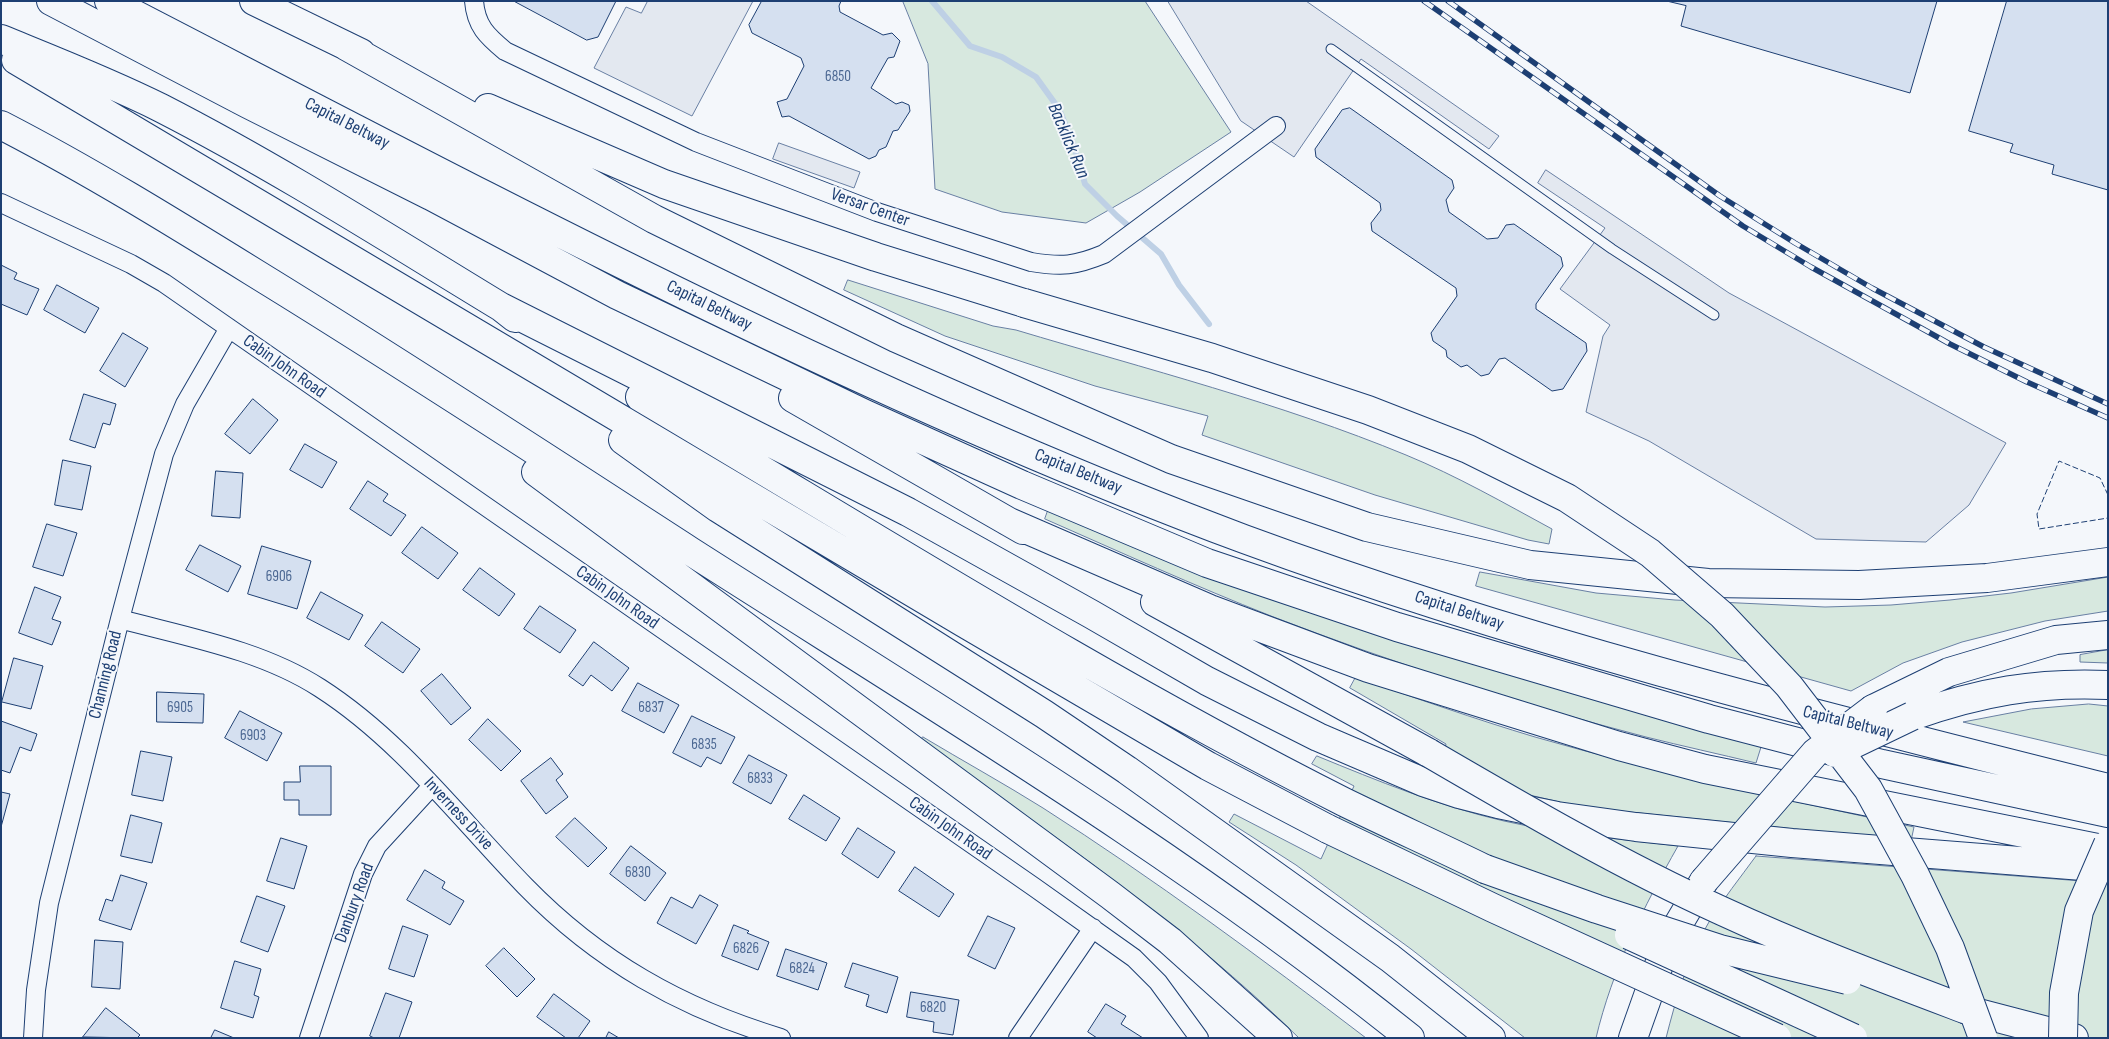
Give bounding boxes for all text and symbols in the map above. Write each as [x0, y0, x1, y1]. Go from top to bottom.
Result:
house number: 6850 [825, 68, 851, 86]
street label: Capital Beltway [301, 93, 393, 155]
water label: Backlick Run [1042, 100, 1094, 182]
street label: Versar Center [828, 184, 912, 232]
street label: Capital Beltway [663, 276, 755, 336]
street label: Cabin John Road [238, 331, 330, 403]
street label: Capital Beltway [1031, 445, 1125, 499]
street label: Cabin John Road [571, 562, 663, 634]
house number: 6906 [266, 568, 292, 586]
street label: Capital Beltway [1412, 586, 1506, 636]
street label: Channing Road [85, 629, 127, 721]
house number: 6905 [167, 699, 193, 717]
house number: 6837 [638, 699, 664, 717]
street label: Capital Beltway [1801, 701, 1895, 745]
house number: 6903 [240, 727, 266, 745]
house number: 6835 [691, 736, 717, 754]
house number: 6833 [747, 770, 773, 788]
street label: Inverness Drive [419, 773, 497, 855]
street label: Cabin John Road [904, 793, 996, 865]
street label: Danbury Road [331, 860, 379, 946]
house number: 6830 [625, 864, 651, 882]
house number: 6826 [733, 940, 759, 958]
house number: 6824 [789, 960, 815, 978]
house number: 6820 [920, 999, 946, 1017]

